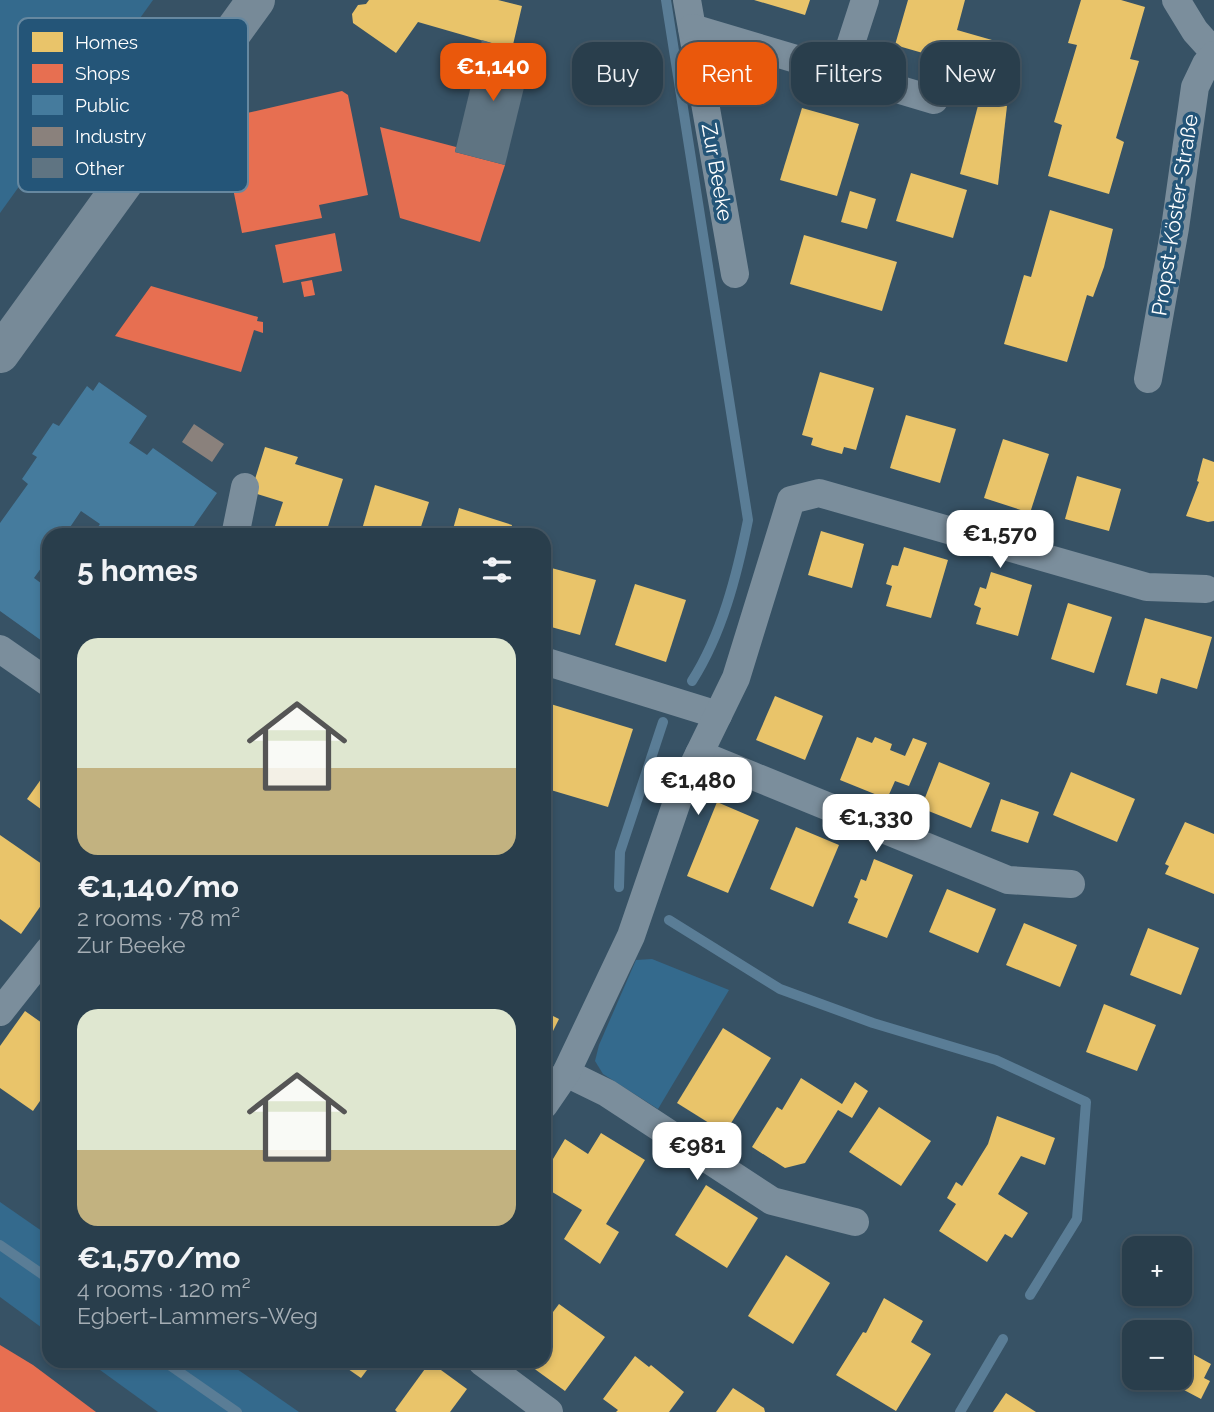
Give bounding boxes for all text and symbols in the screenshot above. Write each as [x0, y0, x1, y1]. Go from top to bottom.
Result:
legend [18, 18, 248, 192]
text: Homes [75, 31, 138, 53]
chip: Buy [572, 42, 663, 105]
chip: Rent [677, 42, 777, 105]
chip: Filters [791, 42, 906, 105]
chip: New [920, 42, 1020, 105]
pin: €1,140 [436, 43, 550, 103]
text: €1,140 [456, 52, 530, 79]
text: Shops [75, 62, 130, 84]
text: Public [75, 94, 130, 116]
street label: Propst-Köster-Straße [1146, 112, 1203, 318]
street label: Zur Beeke [697, 121, 738, 223]
text: Industry [75, 125, 146, 147]
text: Other [75, 157, 125, 179]
pin: €1,570 [943, 510, 1057, 570]
text: €1,570 [963, 519, 1037, 546]
icon: filters [478, 551, 516, 589]
text: 5 homes [77, 553, 198, 588]
icon: home [234, 683, 360, 809]
pin: €1,480 [641, 758, 755, 817]
text: €1,480 [660, 766, 736, 793]
pin: €1,330 [819, 794, 933, 854]
text: €1,330 [839, 803, 913, 830]
text: €1,140/mo [77, 869, 239, 904]
text: 2 rooms · 78 m² [77, 904, 240, 931]
text: Zur Beeke [77, 931, 186, 958]
icon: home [234, 1054, 360, 1180]
pin: €981 [656, 1122, 738, 1182]
text: €981 [668, 1131, 726, 1158]
map controls [1122, 1236, 1192, 1390]
button: + [1122, 1236, 1192, 1306]
text: €1,570/mo [77, 1240, 240, 1275]
text: 4 rooms · 120 m² [77, 1275, 251, 1302]
text: Egbert-Lammers-Weg [77, 1302, 318, 1329]
button: − [1122, 1320, 1192, 1390]

